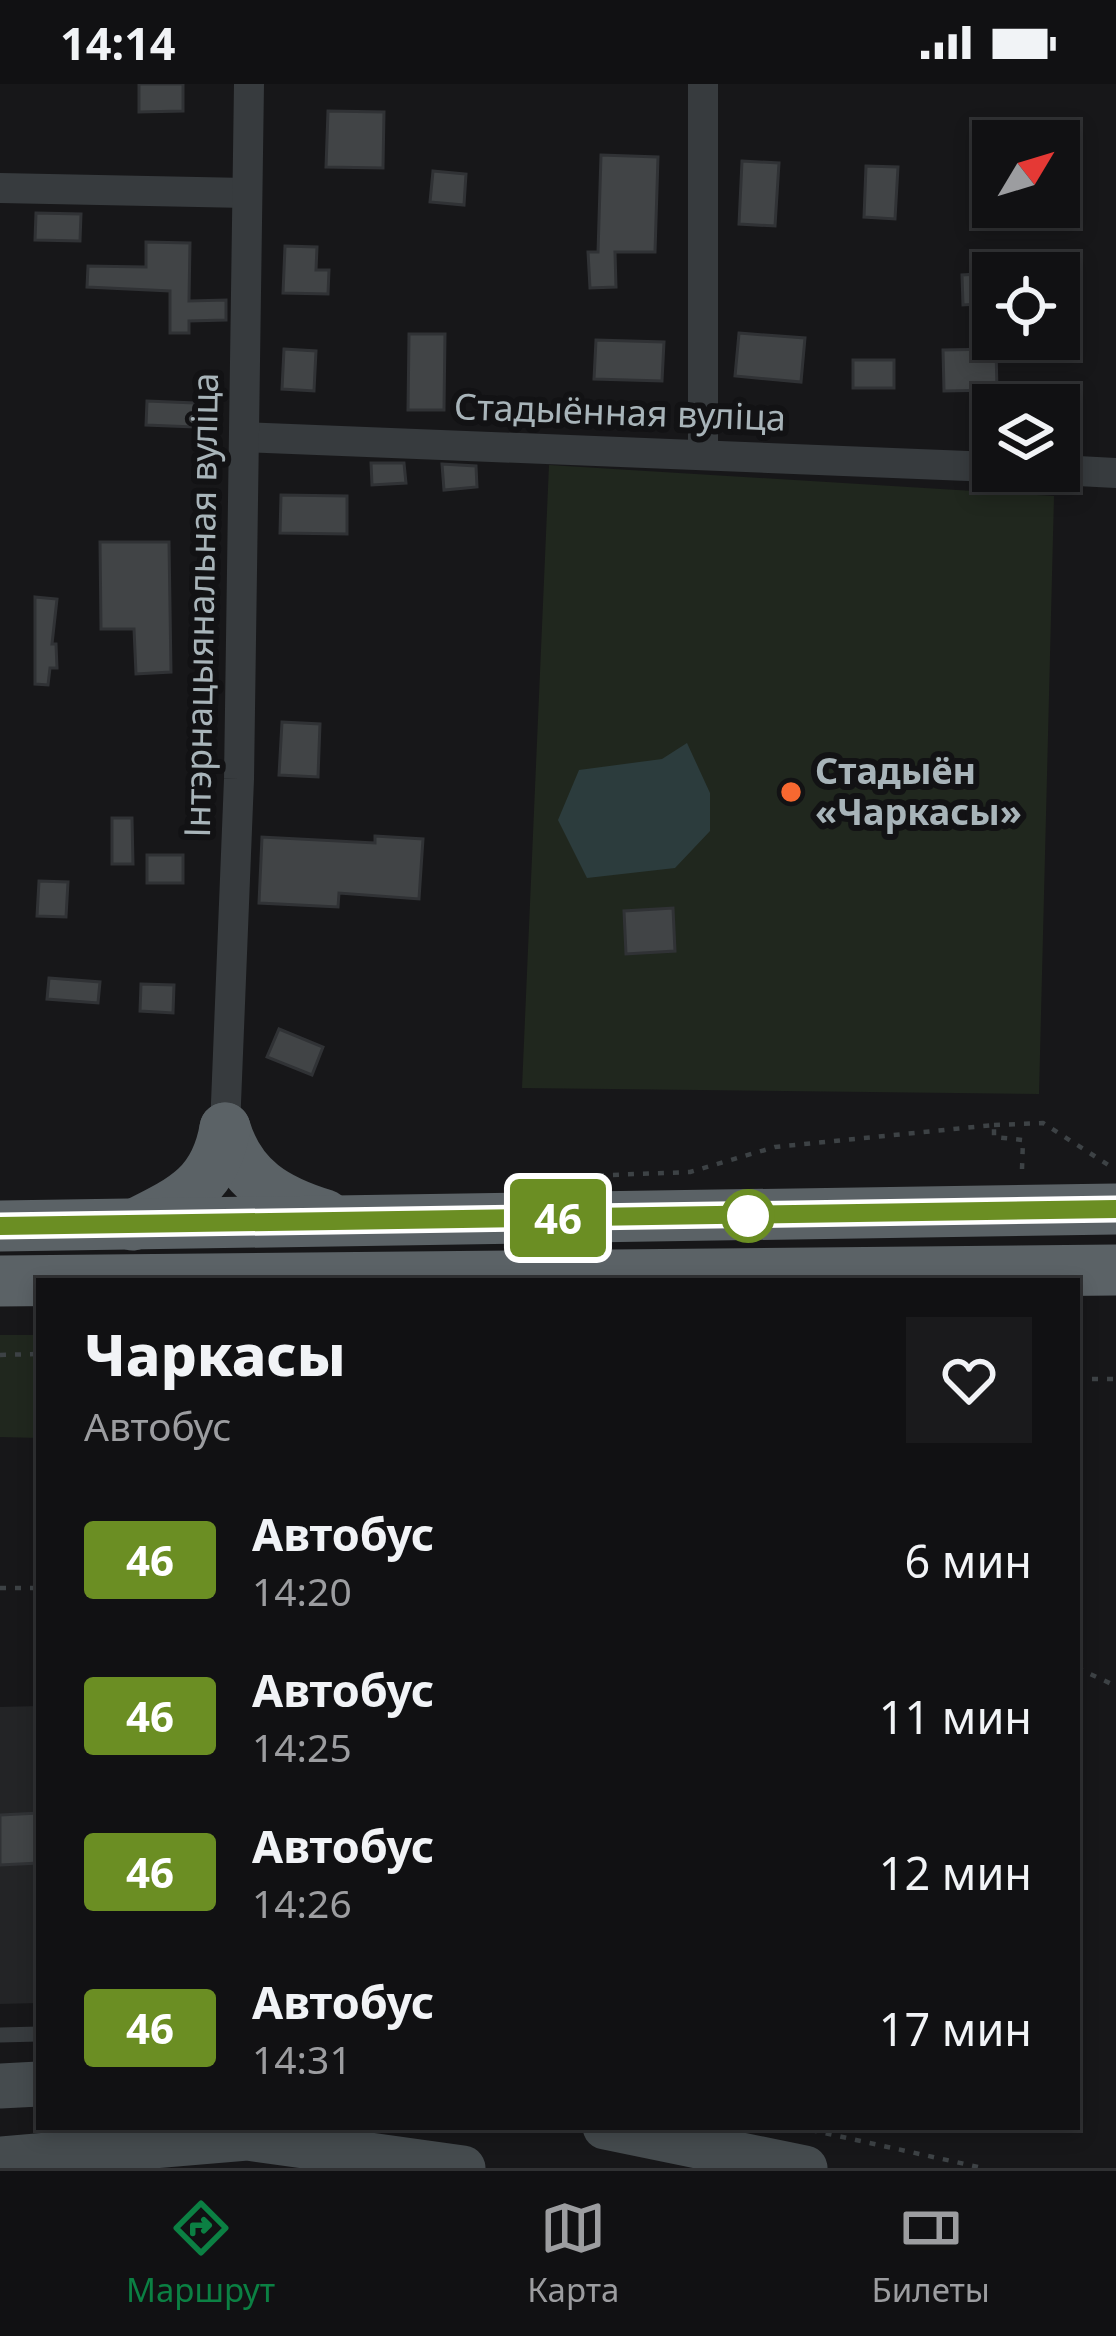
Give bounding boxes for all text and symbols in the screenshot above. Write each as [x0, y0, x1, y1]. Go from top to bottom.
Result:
text: 14:14 [60, 12, 176, 73]
north arrow [972, 120, 1080, 228]
map controls [972, 120, 1080, 492]
button: locate [972, 252, 1080, 360]
street label: Інтэрнацыянальная вуліца [172, 372, 229, 838]
street label: Стадыённая вуліца [453, 381, 787, 442]
button: layers [972, 384, 1080, 492]
place label: Стадыён «Чаркасы» [815, 746, 1022, 836]
marker: Стадыён «Чаркасы» [778, 779, 804, 805]
line badge: 46 [504, 1179, 612, 1257]
text: 46 [534, 1189, 582, 1246]
unlabelled marker [723, 1191, 773, 1241]
text: Чаркасы [84, 1315, 346, 1393]
button: heart [906, 1317, 1032, 1443]
text: Автобус [84, 1399, 231, 1452]
text: Автобус [252, 1503, 434, 1564]
text: 6 мин [904, 1530, 1032, 1591]
text: 46 [126, 1531, 174, 1588]
text: 14:20 [252, 1564, 352, 1617]
text: Автобус [252, 1659, 434, 1720]
text: 11 мин [879, 1686, 1032, 1747]
text: 46 [126, 1687, 174, 1744]
text: 14:25 [252, 1720, 352, 1773]
text: Автобус [252, 1815, 434, 1876]
text: 12 мин [879, 1842, 1032, 1903]
text: 46 [126, 1843, 174, 1900]
text: 14:26 [252, 1876, 352, 1929]
text: Автобус [252, 1971, 434, 2032]
text: 17 мин [879, 1998, 1032, 2059]
text: 46 [126, 1999, 174, 2056]
text: 14:31 [252, 2032, 352, 2085]
tab: Маршрут [126, 2195, 275, 2312]
tab: Карта [527, 2195, 619, 2312]
tab: Билеты [872, 2195, 990, 2312]

